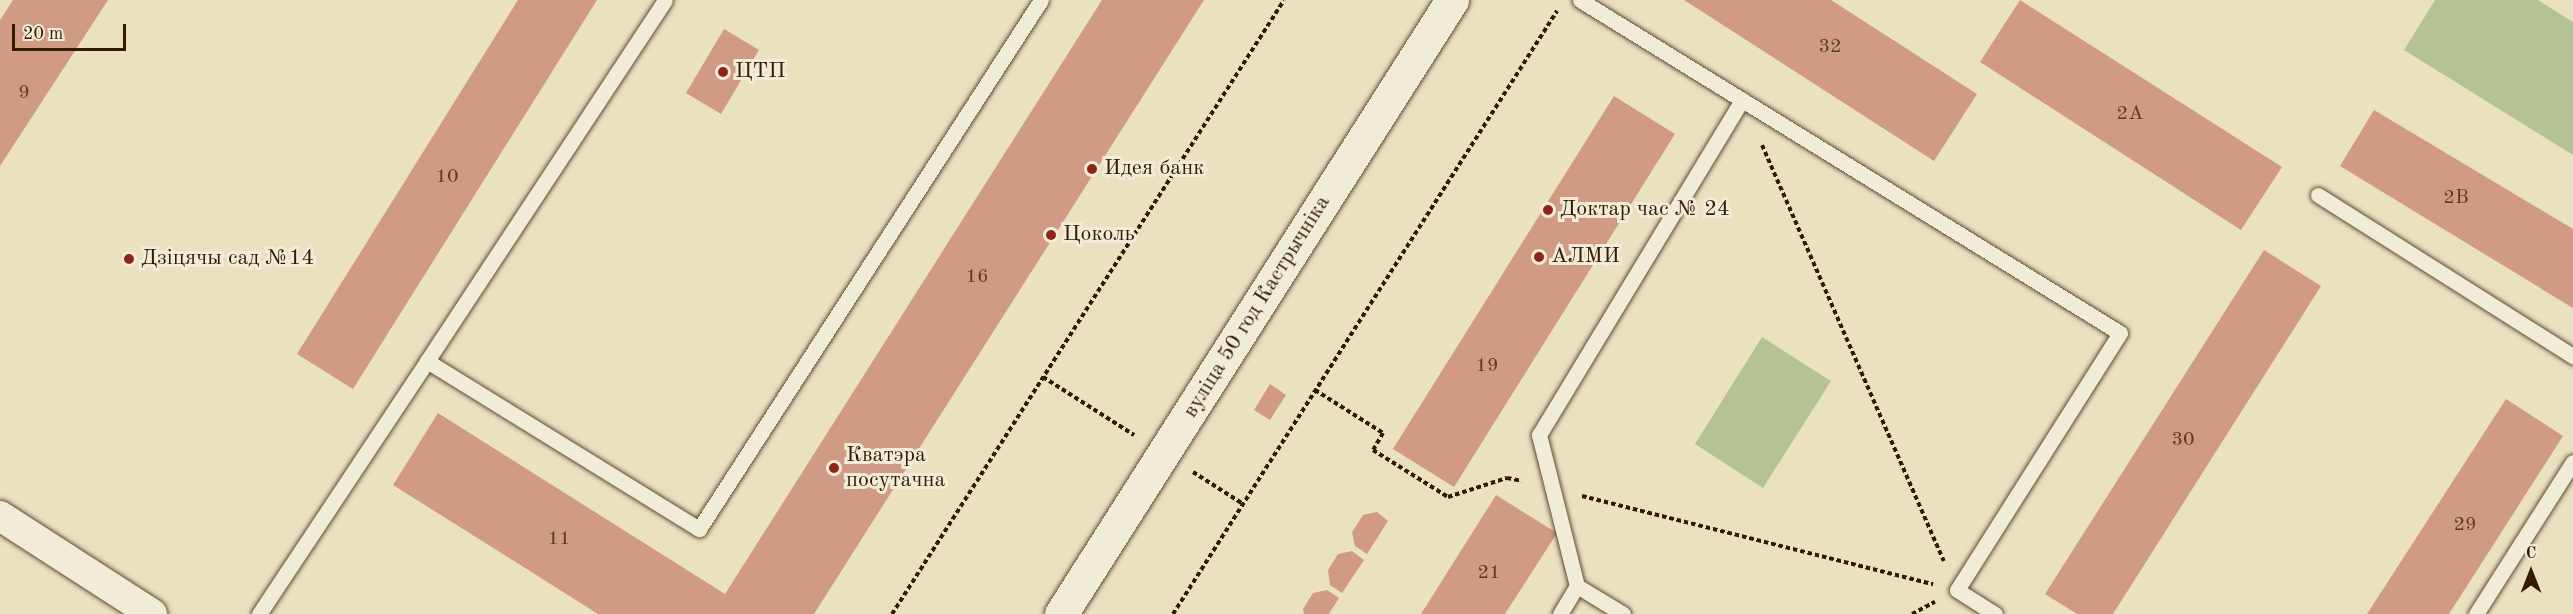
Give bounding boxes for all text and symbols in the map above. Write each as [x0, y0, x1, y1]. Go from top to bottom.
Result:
scale bar [15, 12, 129, 50]
text: 20 m [23, 25, 63, 43]
house number: 32 [1818, 35, 1842, 59]
place label: ЦТП [735, 59, 786, 85]
marker: ЦТП [716, 65, 730, 79]
house number: 9 [18, 81, 30, 105]
house number: 2А [2117, 102, 2143, 126]
place label: Идея банк [1104, 156, 1204, 182]
marker: Идея банк [1085, 162, 1099, 176]
house number: 10 [435, 165, 459, 189]
house number: 2В [2443, 186, 2469, 210]
street label: вуліца 50 год Кастрычніка [1178, 191, 1336, 423]
place label: Доктар час № 24 [1560, 197, 1730, 223]
marker: Доктар час № 24 [1541, 203, 1555, 217]
place label: Цоколь [1063, 222, 1135, 248]
marker: Цоколь [1044, 228, 1058, 242]
place label: АЛМИ [1551, 244, 1620, 270]
place label: Дзіцячы сад №14 [141, 246, 314, 272]
marker: АЛМИ [1532, 250, 1546, 264]
marker: Дзіцячы сад №14 [122, 252, 136, 266]
house number: 16 [965, 265, 989, 289]
house number: 19 [1475, 354, 1499, 378]
house number: 30 [2171, 428, 2195, 452]
place label: Кватэра посутачна [846, 442, 945, 494]
marker: Кватэра посутачна [827, 461, 841, 475]
house number: 29 [2453, 513, 2477, 537]
house number: 11 [547, 527, 571, 551]
north arrow [2501, 542, 2561, 602]
text: С [2526, 546, 2536, 562]
house number: 21 [1477, 561, 1501, 585]

